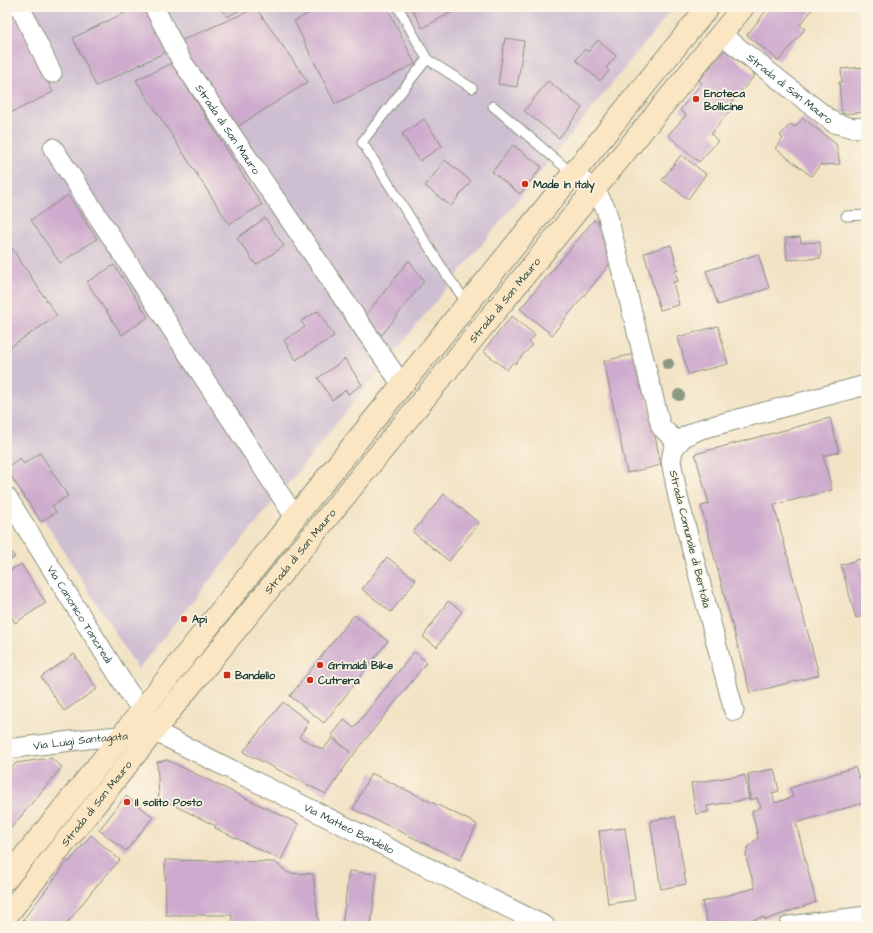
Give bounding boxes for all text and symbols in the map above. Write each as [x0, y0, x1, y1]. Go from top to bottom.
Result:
street label: Strada di San Mauro [744, 50, 837, 128]
street label: Strada di San Mauro [192, 81, 264, 178]
place label: Enoteca Bollicine [704, 86, 746, 114]
marker: Enoteca Bollicine [691, 94, 701, 104]
place label: Made in Italy [533, 177, 596, 194]
marker: Made in Italy [520, 179, 530, 189]
street label: Strada di San Mauro [465, 254, 544, 346]
street label: Strada Comunale di Bertolla [666, 469, 714, 610]
street label: Strada di San Mauro [261, 505, 340, 597]
street label: Via Canonico Tancredi [44, 562, 116, 666]
place label: Api [192, 612, 207, 628]
marker: Api [179, 614, 189, 624]
place label: Grimaldi Bike [328, 658, 393, 673]
marker: Grimaldi Bike [315, 660, 325, 670]
place label: Bandello [235, 668, 276, 683]
marker: Bandello [222, 670, 232, 680]
place label: Cutrera [318, 673, 360, 688]
marker: Cutrera [305, 675, 315, 685]
street label: Via Luigi Santagata [32, 728, 129, 753]
street label: Strada di San Mauro [57, 757, 136, 849]
place label: Il solito Posto [135, 795, 203, 810]
marker: Il solito Posto [122, 797, 132, 807]
street label: Via Matteo Bandello [301, 800, 397, 857]

